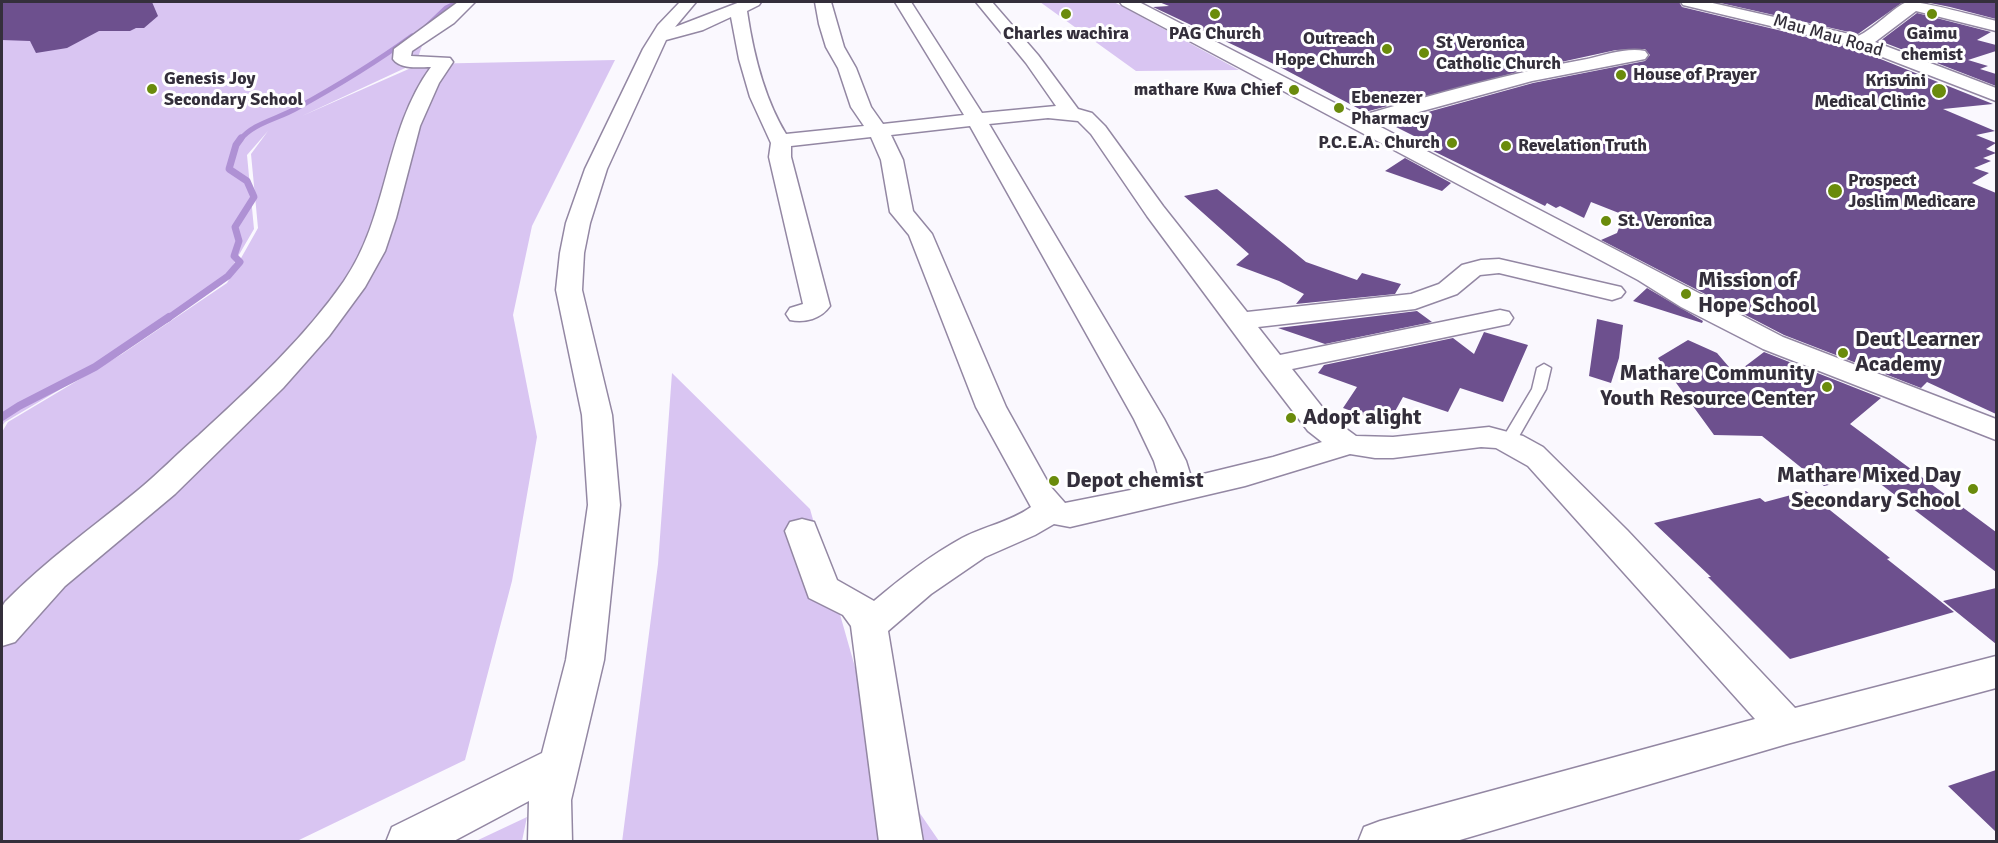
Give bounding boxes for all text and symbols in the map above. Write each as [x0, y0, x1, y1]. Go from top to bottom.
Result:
marker: Charles wachira [1059, 7, 1073, 21]
marker: PAG Church [1208, 7, 1222, 21]
marker: Gaimu chemist [1925, 7, 1939, 21]
street label: Mau Mau Road [1770, 10, 1886, 62]
place label: Charles wachira [1003, 23, 1129, 45]
place label: PAG Church [1169, 23, 1261, 45]
place label: Gaimu chemist [1901, 23, 1963, 66]
place label: Outreach Hope Church [1275, 28, 1375, 70]
place label: St Veronica Catholic Church [1436, 32, 1561, 74]
marker: Outreach Hope Church [1380, 42, 1394, 56]
marker: St Veronica Catholic Church [1417, 46, 1431, 60]
place label: House of Prayer [1633, 64, 1757, 86]
place label: Genesis Joy Secondary School [164, 68, 303, 110]
marker: House of Prayer [1614, 68, 1628, 82]
place label: Krisvini Medical Clinic [1814, 70, 1926, 112]
place label: mathare Kwa Chief [1134, 79, 1282, 101]
marker: Genesis Joy Secondary School [145, 82, 159, 96]
marker: Krisvini Medical Clinic [1930, 82, 1948, 100]
marker: mathare Kwa Chief [1287, 83, 1301, 97]
place label: Ebenezer Pharmacy [1351, 87, 1429, 130]
marker: Ebenezer Pharmacy [1332, 101, 1346, 115]
place label: P.C.E.A. Church [1318, 132, 1440, 154]
place label: Revelation Truth [1518, 135, 1647, 157]
marker: P.C.E.A. Church [1445, 136, 1459, 150]
marker: Revelation Truth [1499, 139, 1513, 153]
place label: Prospect Joslim Medicare [1848, 170, 1976, 213]
marker: Prospect Joslim Medicare [1826, 182, 1844, 200]
place label: St. Veronica [1618, 210, 1712, 232]
marker: St. Veronica [1599, 214, 1613, 228]
place label: Mission of Hope School [1698, 268, 1817, 320]
marker: Mission of Hope School [1679, 287, 1693, 301]
place label: Deut Learner Academy [1855, 327, 1980, 378]
marker: Deut Learner Academy [1836, 346, 1850, 360]
place label: Mathare Community Youth Resource Center [1600, 361, 1815, 412]
marker: Mathare Community Youth Resource Center [1820, 380, 1834, 394]
place label: Adopt alight [1303, 405, 1422, 431]
marker: Adopt alight [1284, 411, 1298, 425]
place label: Mathare Mixed Day Secondary School [1777, 463, 1961, 514]
place label: Depot chemist [1066, 468, 1204, 494]
marker: Depot chemist [1047, 474, 1061, 488]
marker: Mathare Mixed Day Secondary School [1966, 482, 1980, 496]

